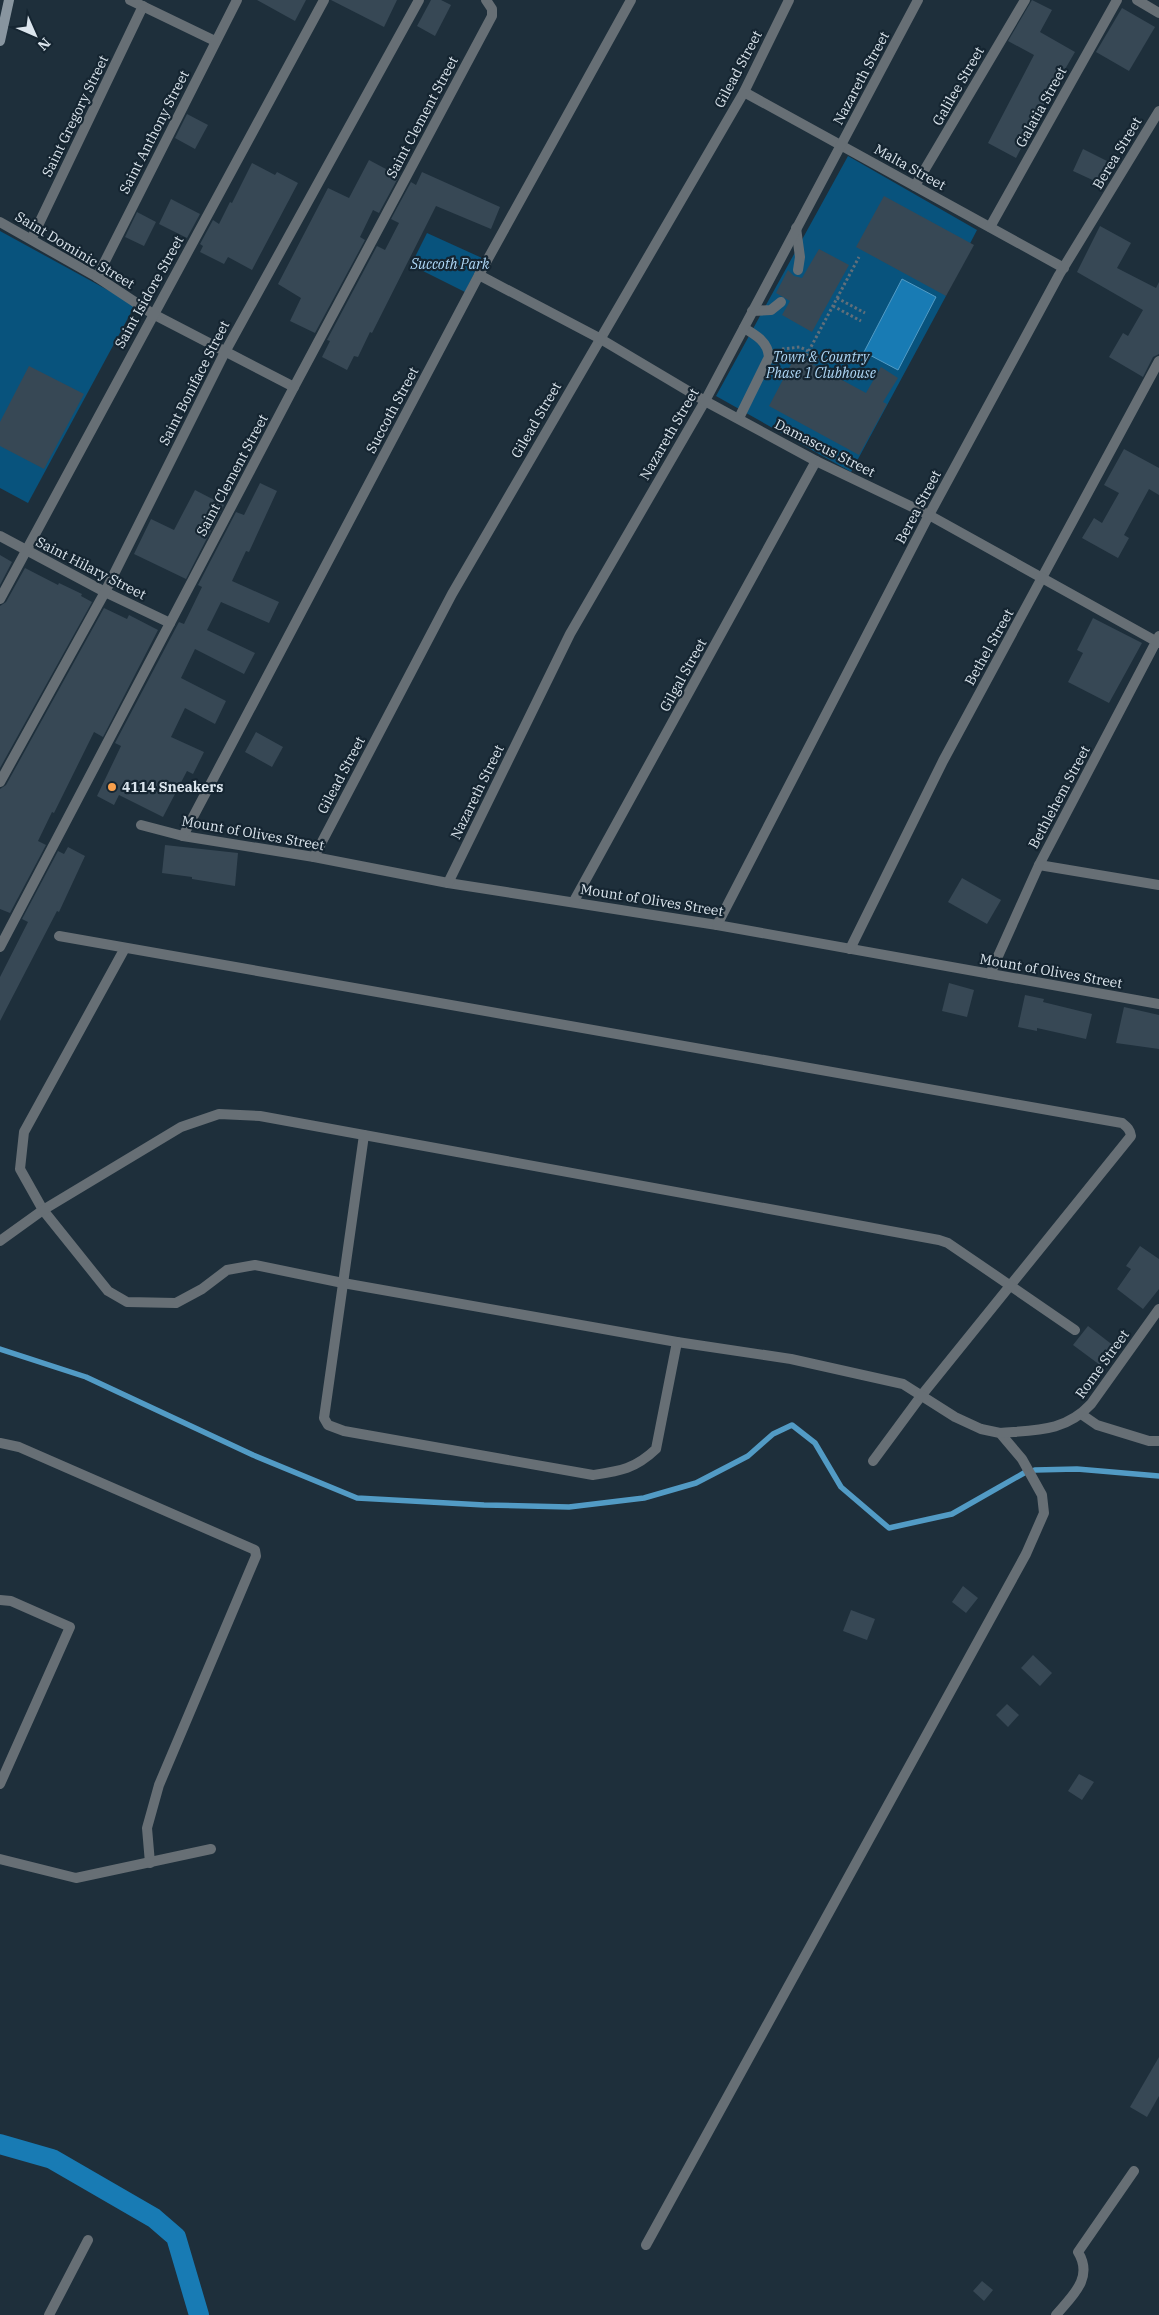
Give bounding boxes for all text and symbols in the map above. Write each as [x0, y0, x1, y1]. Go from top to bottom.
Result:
north arrow [10, 10, 60, 60]
street label: Gilead Street [710, 27, 766, 111]
street label: Nazareth Street [829, 28, 893, 128]
text: N [34, 34, 54, 54]
street label: Galilee Street [928, 43, 988, 129]
street label: Saint Gregory Street [38, 52, 112, 180]
street label: Saint Clement Street [382, 53, 462, 181]
street label: Galatia Street [1012, 64, 1071, 150]
street label: Saint Anthony Street [115, 67, 193, 197]
street label: Berea Street [1088, 114, 1146, 192]
street label: Malta Street [871, 140, 949, 194]
street label: Saint Dominic Street [12, 207, 138, 293]
street label: Saint Isidore Street [111, 232, 187, 352]
park label: Succoth Park [409, 255, 490, 273]
street label: Saint Boniface Street [155, 318, 233, 448]
park label: Town & Country Phase 1 Clubhouse [765, 348, 877, 382]
street label: Succoth Street [362, 364, 422, 456]
street label: Gilead Street [507, 379, 565, 461]
street label: Nazareth Street [635, 385, 703, 483]
street label: Saint Clement Street [192, 411, 272, 539]
street label: Damascus Street [772, 415, 878, 481]
street label: Berea Street [891, 467, 945, 547]
street label: Saint Hilary Street [33, 532, 149, 604]
street label: Bethel Street [961, 605, 1017, 688]
street label: Gilgal Street [656, 635, 710, 715]
street label: Gilead Street [313, 733, 369, 817]
street label: Nazareth Street [446, 742, 508, 842]
street label: Bethlehem Street [1024, 742, 1094, 852]
place label: 4114 Sneakers [122, 778, 223, 796]
marker: 4114 Sneakers [106, 781, 118, 793]
street label: Mount of Olives Street [180, 812, 326, 854]
street label: Mount of Olives Street [579, 880, 725, 920]
street label: Mount of Olives Street [978, 950, 1124, 992]
street label: Rome Street [1071, 1326, 1133, 1402]

